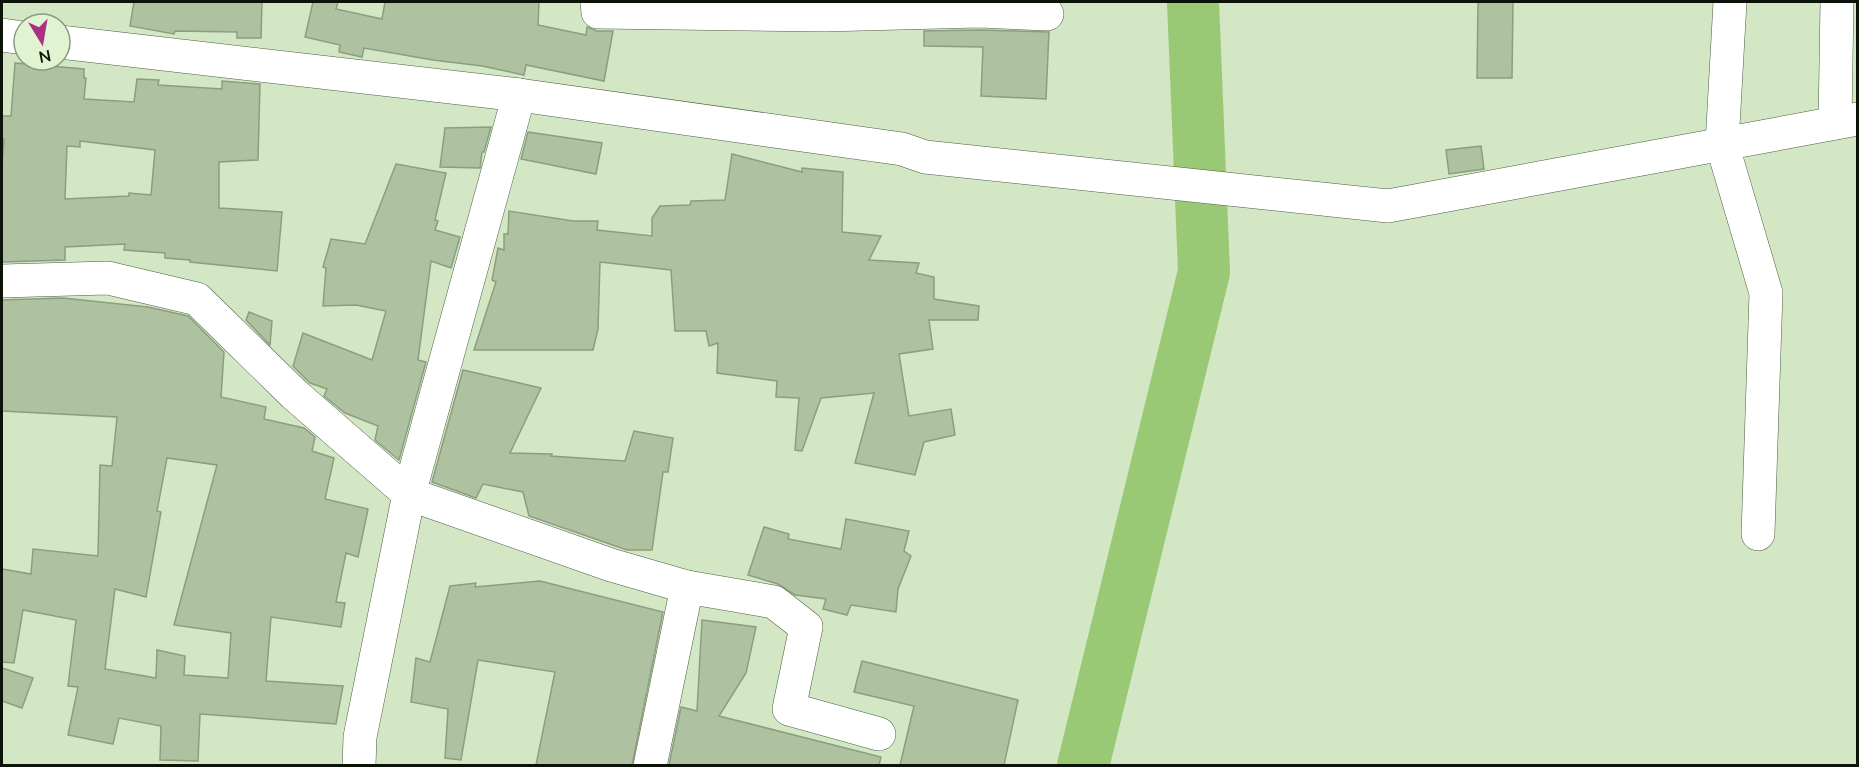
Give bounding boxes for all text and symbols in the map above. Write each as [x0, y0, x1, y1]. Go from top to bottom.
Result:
north arrow [12, 12, 72, 72]
text: N [37, 46, 53, 68]

